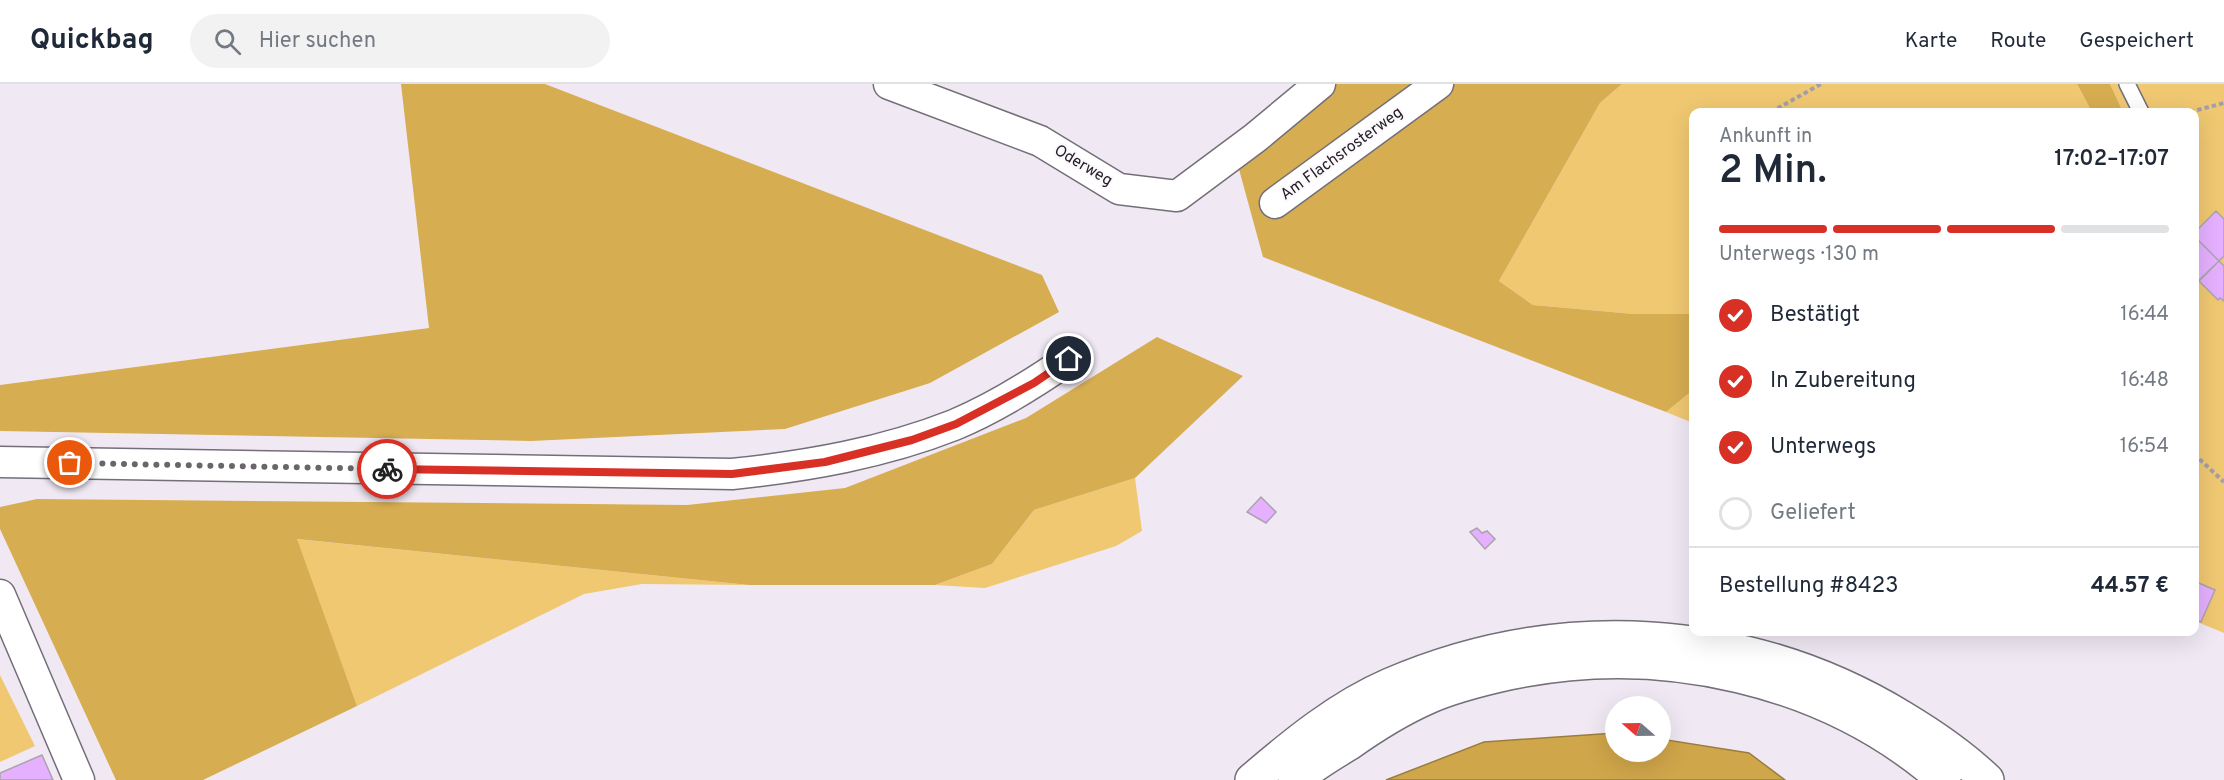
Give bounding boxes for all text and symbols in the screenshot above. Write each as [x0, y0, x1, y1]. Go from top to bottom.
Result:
search box [190, 14, 610, 68]
text: Quickbag [30, 23, 154, 59]
icon: search [211, 25, 244, 58]
text: Hier suchen [259, 28, 376, 55]
text: Karte [1905, 28, 1957, 55]
text: Route [1990, 28, 2046, 55]
text: Gespeichert [2079, 28, 2194, 55]
street label: Am Flachsrosterweg [1277, 103, 1407, 205]
text: Ankunft in [1719, 124, 1812, 150]
street label: Oderweg [1050, 141, 1116, 191]
text: 17:02–17:07 [2054, 146, 2169, 173]
text: 2 Min. [1719, 148, 1827, 197]
text: Unterwegs · 130 m [1719, 242, 1879, 268]
icon: check [1719, 299, 1752, 332]
text: Bestätigt [1770, 302, 1860, 329]
text: 16:44 [2120, 302, 2169, 328]
pin [1043, 333, 1094, 384]
icon: home [1052, 342, 1085, 375]
icon: check [1719, 365, 1752, 398]
text: In Zubereitung [1770, 368, 1916, 395]
text: 16:48 [2120, 368, 2169, 394]
icon: check [1719, 431, 1752, 464]
text: Unterwegs [1770, 434, 1876, 461]
text: 16:54 [2120, 434, 2169, 460]
pin [44, 437, 95, 488]
courier [357, 439, 417, 499]
icon: bag [53, 446, 86, 479]
icon: bike [371, 453, 404, 486]
text: Geliefert [1770, 500, 1856, 527]
text: Bestellung #8423 [1719, 573, 1898, 600]
text: 44.57 € [2091, 573, 2169, 600]
north arrow [1605, 696, 1671, 762]
map controls [1605, 696, 1671, 762]

